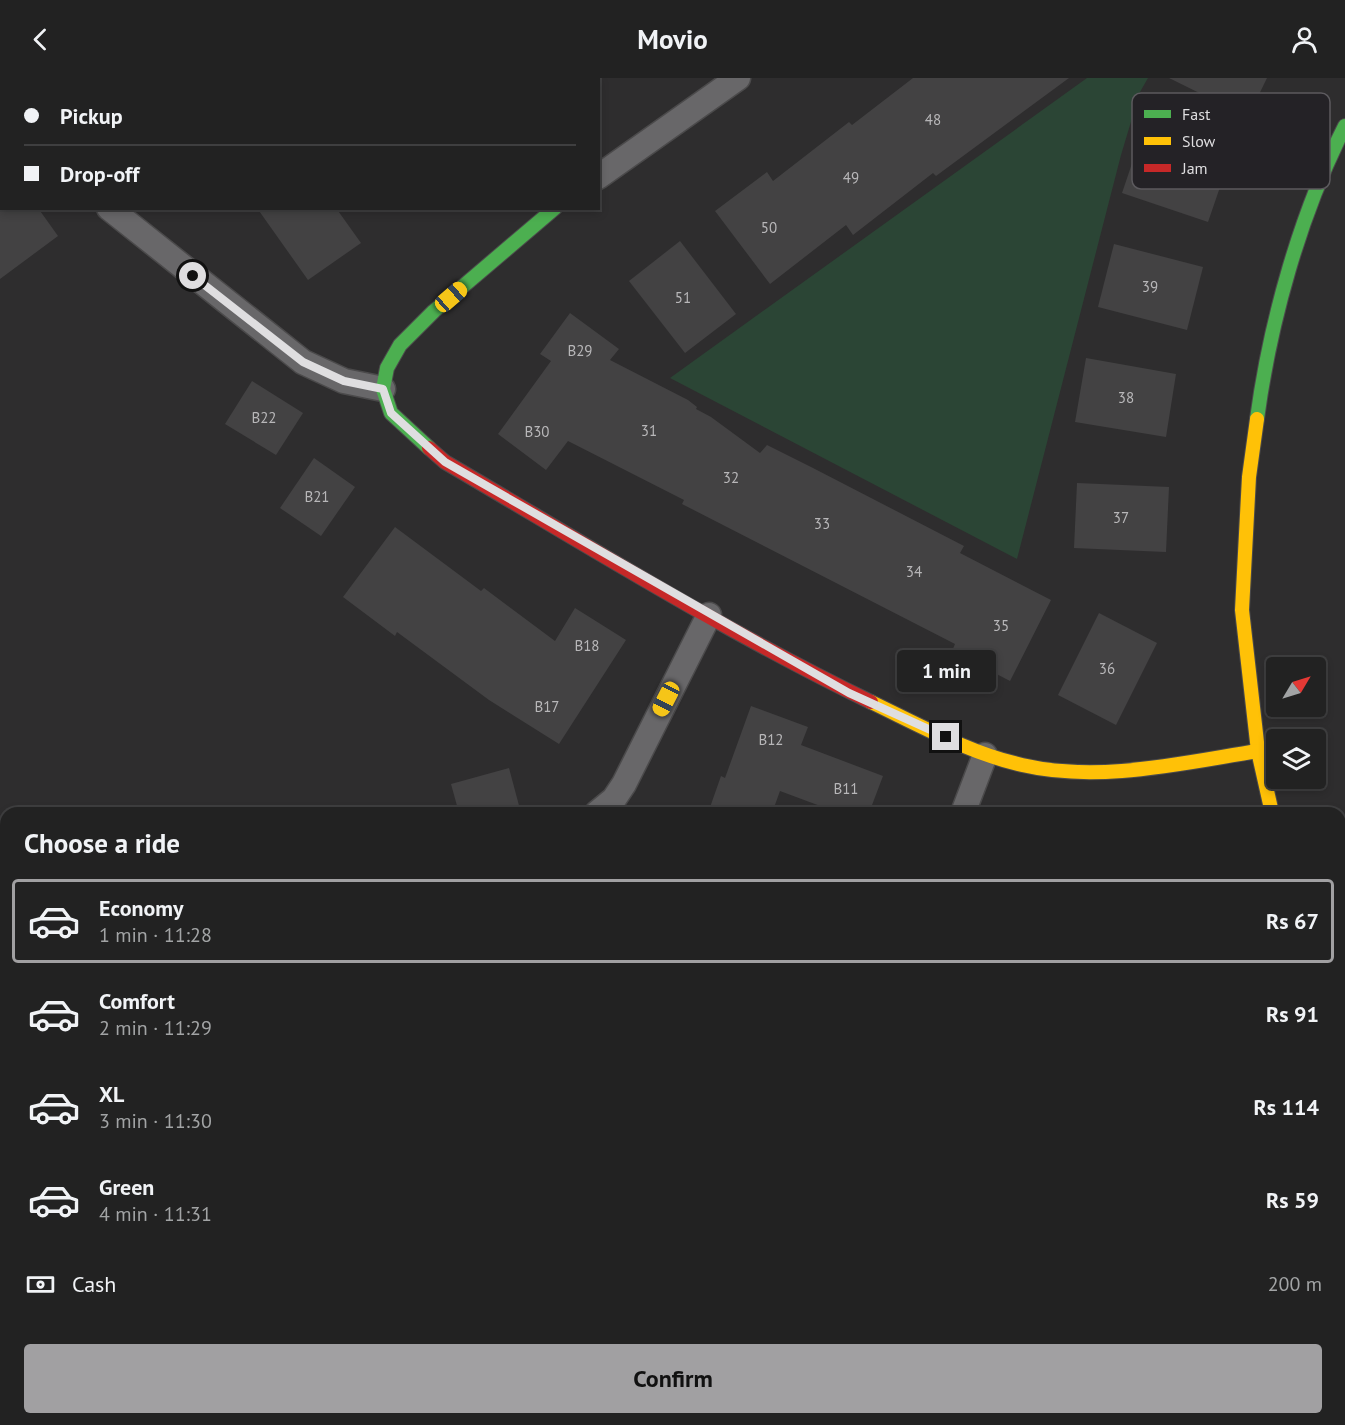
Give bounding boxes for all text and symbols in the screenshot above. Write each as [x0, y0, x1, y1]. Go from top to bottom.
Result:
text: Movio [637, 22, 708, 56]
icon: back [24, 23, 57, 56]
icon: person [1288, 23, 1321, 56]
legend [1132, 93, 1330, 189]
text: Pickup [60, 102, 123, 130]
text: Fast [1182, 104, 1211, 124]
house number: 48 [925, 110, 941, 129]
text: Slow [1182, 131, 1216, 151]
text: Jam [1181, 158, 1208, 178]
text: Drop-off [60, 160, 139, 188]
house number: 49 [843, 168, 859, 187]
house number: 50 [761, 218, 777, 237]
route start [179, 262, 206, 289]
house number: 39 [1142, 277, 1158, 296]
car [432, 278, 470, 316]
house number: 51 [675, 288, 691, 307]
house number: B29 [567, 341, 593, 360]
house number: 38 [1118, 388, 1134, 407]
house number: B22 [251, 408, 277, 427]
house number: 31 [641, 421, 657, 440]
house number: B30 [524, 422, 550, 441]
house number: 32 [723, 468, 739, 487]
house number: B21 [304, 487, 330, 506]
house number: 37 [1113, 508, 1129, 527]
house number: 33 [814, 514, 830, 533]
house number: 34 [906, 562, 922, 581]
house number: 35 [993, 616, 1009, 635]
house number: B18 [574, 636, 600, 655]
callout: 1 min [896, 650, 996, 692]
north arrow [1266, 657, 1326, 717]
map controls [1266, 657, 1326, 789]
text: 1 min [922, 658, 971, 684]
house number: 36 [1099, 659, 1115, 678]
car [650, 679, 682, 719]
house number: B17 [534, 697, 560, 716]
route end [932, 723, 959, 750]
button: layers [1266, 729, 1326, 789]
house number: B12 [758, 730, 784, 749]
house number: B11 [833, 779, 859, 798]
text: Choose a ride [24, 826, 180, 860]
icon: car [27, 894, 81, 948]
text: Economy [99, 894, 183, 922]
text: Rs 67 [1266, 907, 1319, 935]
text: 1 min · 11:28 [99, 922, 212, 948]
icon: car [27, 987, 81, 1041]
text: Comfort [99, 987, 175, 1015]
text: Rs 91 [1266, 1000, 1319, 1028]
text: 2 min · 11:29 [99, 1015, 212, 1041]
icon: car [27, 1080, 81, 1134]
text: XL [99, 1080, 124, 1108]
text: Rs 114 [1253, 1093, 1319, 1121]
text: 3 min · 11:30 [99, 1108, 212, 1134]
icon: car [27, 1173, 81, 1227]
text: Green [99, 1173, 154, 1201]
text: Rs 59 [1266, 1186, 1319, 1214]
text: 4 min · 11:31 [99, 1201, 212, 1227]
icon: cash [24, 1268, 57, 1301]
text: Cash [72, 1270, 116, 1298]
text: 200 m [1268, 1271, 1322, 1297]
button: Confirm [24, 1344, 1322, 1413]

